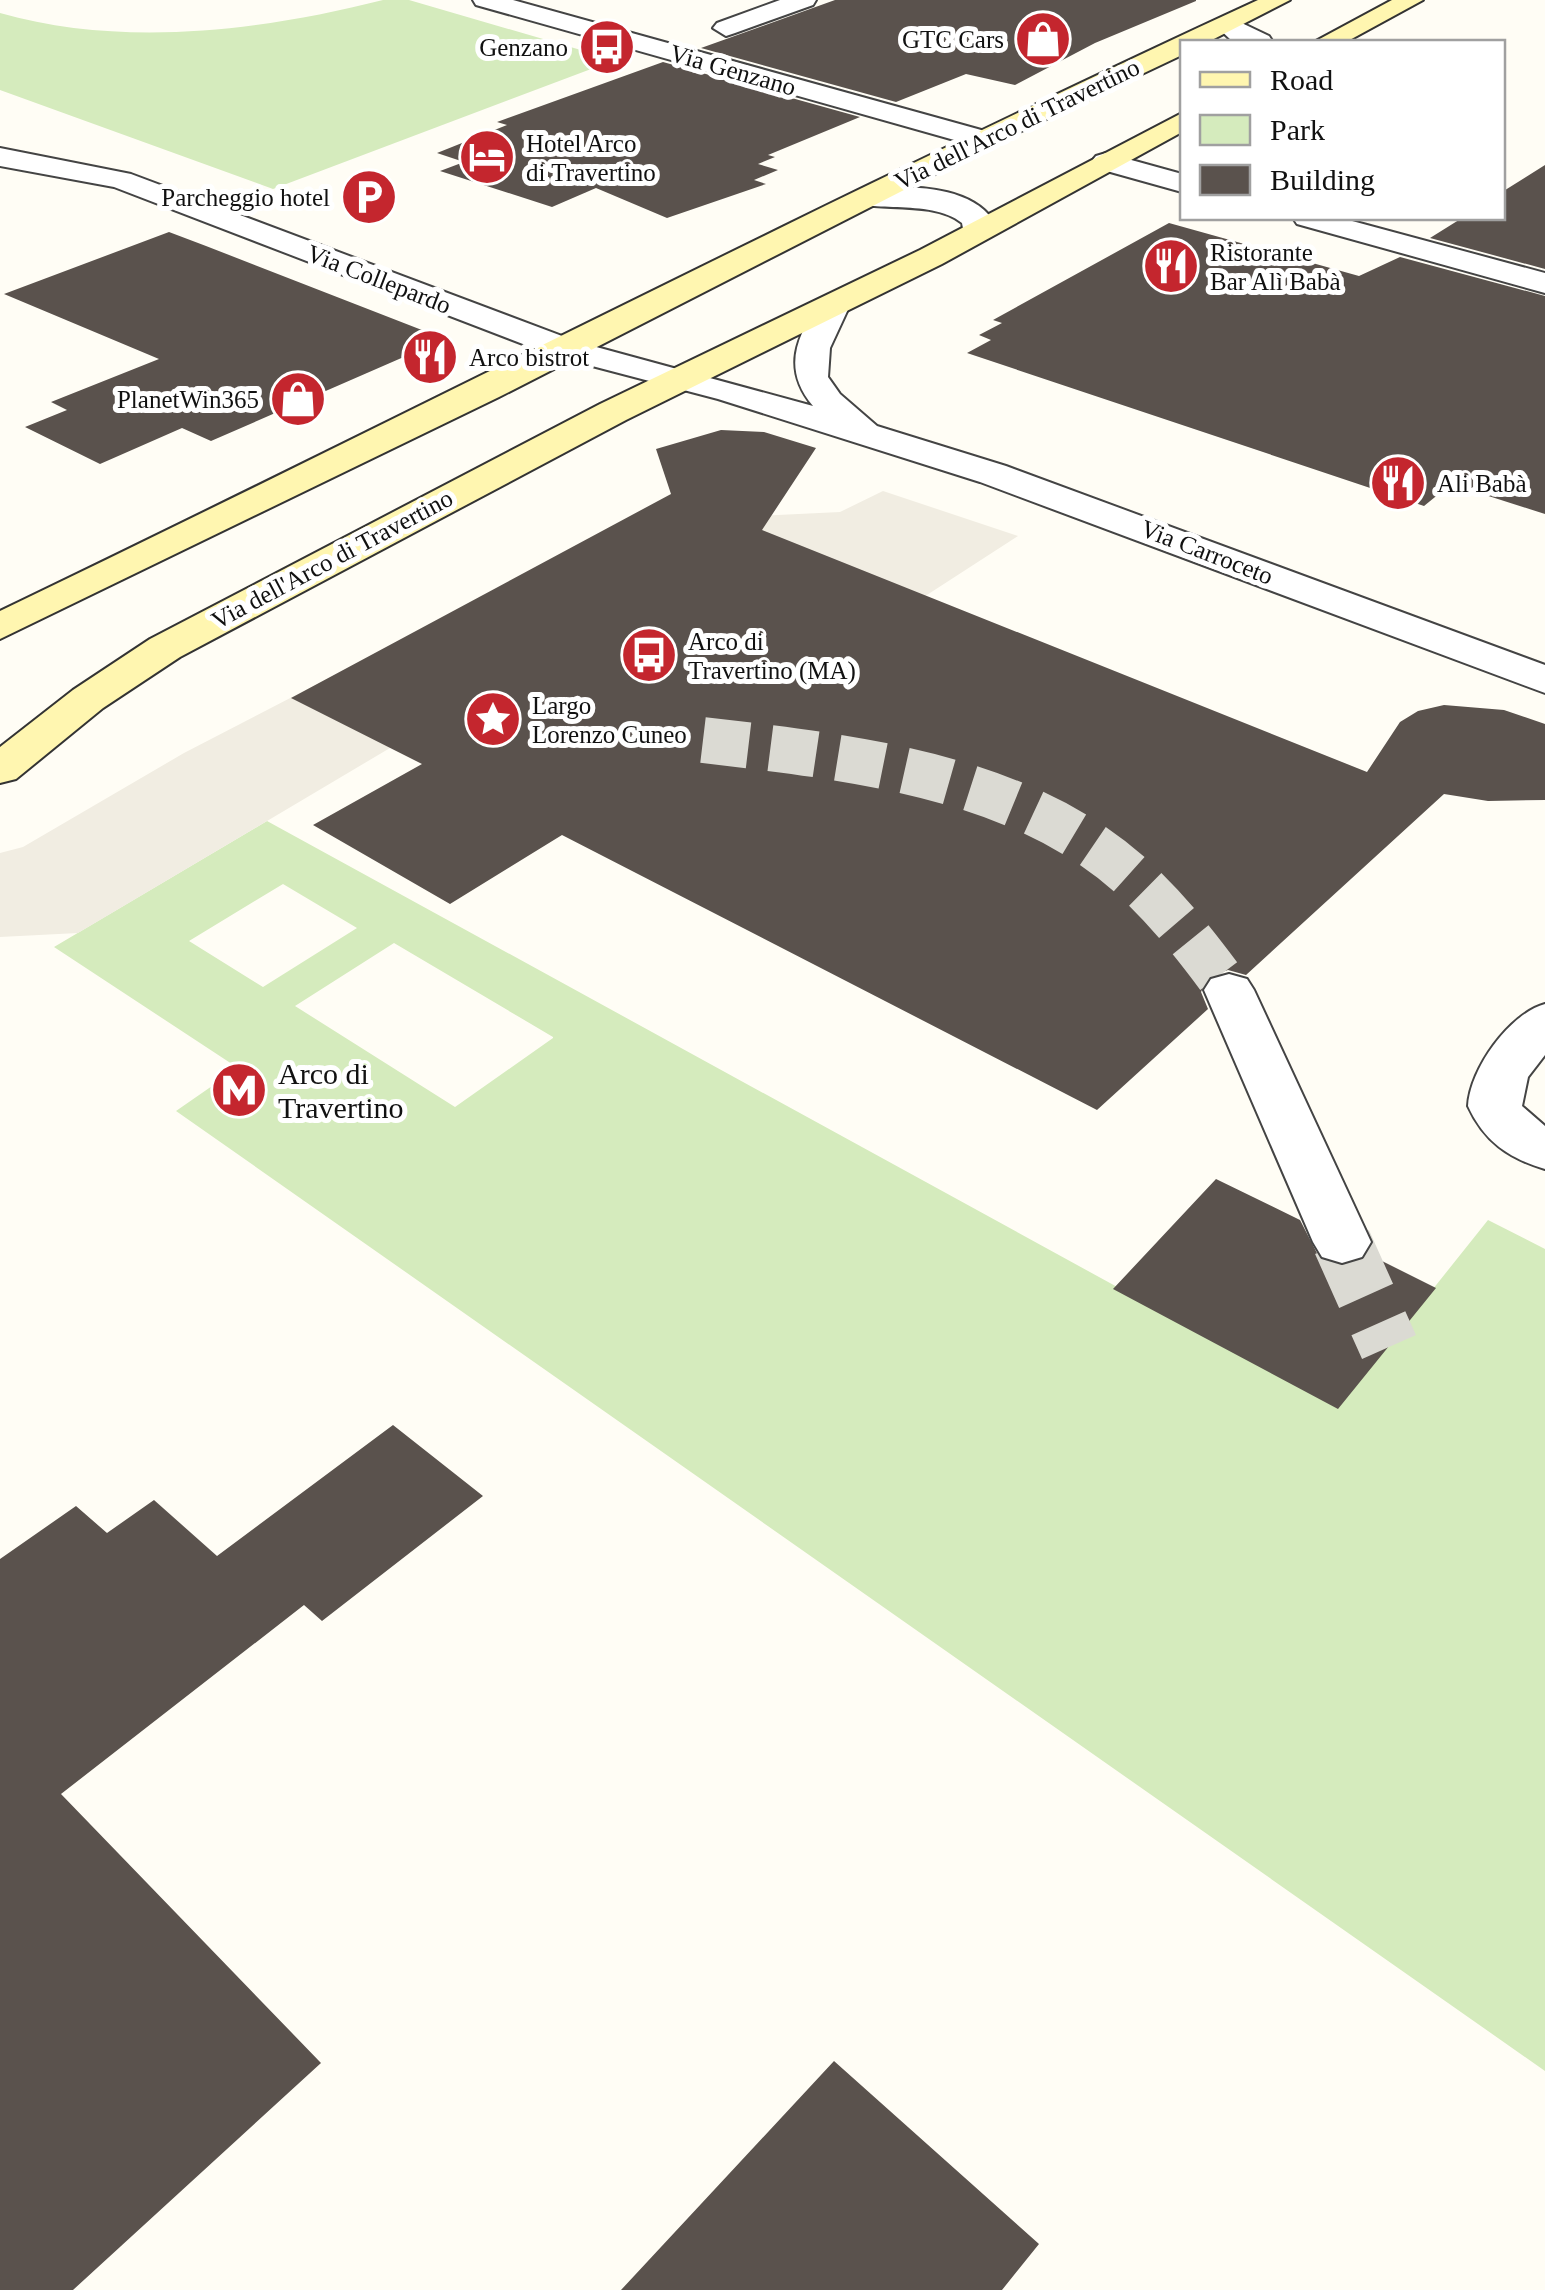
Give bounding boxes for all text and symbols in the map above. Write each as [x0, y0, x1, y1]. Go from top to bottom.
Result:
shop icon: GTC Cars [1013, 9, 1073, 69]
bus stop icon: Genzano [577, 17, 637, 77]
place label: GTC Cars [902, 26, 1004, 53]
place label: Genzano [479, 34, 568, 61]
street label: Via Genzano [667, 39, 799, 101]
legend [1180, 40, 1505, 220]
street label: Via dell'Arco di Travertino [890, 53, 1144, 195]
text: Road [1270, 63, 1333, 96]
text: Park [1270, 113, 1325, 146]
hotel icon: Hotel Arco di Travertino [457, 127, 517, 187]
place label: Hotel Arco di Travertino [526, 130, 656, 186]
text: Building [1270, 163, 1375, 196]
parking icon: Parcheggio hotel [339, 167, 399, 227]
place label: Parcheggio hotel [161, 184, 330, 211]
restaurant icon: Ristorante Bar Alì Babà [1141, 236, 1201, 296]
street label: Via Collepardo [303, 239, 455, 319]
place label: Ristorante Bar Alì Babà [1210, 239, 1341, 295]
restaurant icon: Arco bistrot [400, 327, 460, 387]
place label: Arco bistrot [469, 344, 589, 371]
shop icon: PlanetWin365 [268, 369, 328, 429]
place label: PlanetWin365 [117, 386, 259, 413]
restaurant icon: Ali Babà [1368, 453, 1428, 513]
place label: Ali Babà [1437, 470, 1527, 497]
street label: Via dell'Arco di Travertino [207, 484, 457, 634]
street label: Via Carroceto [1137, 514, 1277, 590]
bus stop icon: Arco di Travertino (MA) [619, 625, 679, 685]
place label: Arco di Travertino (MA) [688, 628, 856, 685]
place icon: Largo Lorenzo Cuneo [463, 689, 523, 749]
place label: Largo Lorenzo Cuneo [532, 692, 687, 748]
place label: Arco di Travertino [278, 1057, 404, 1124]
metro station icon: Arco di Travertino [209, 1060, 269, 1120]

